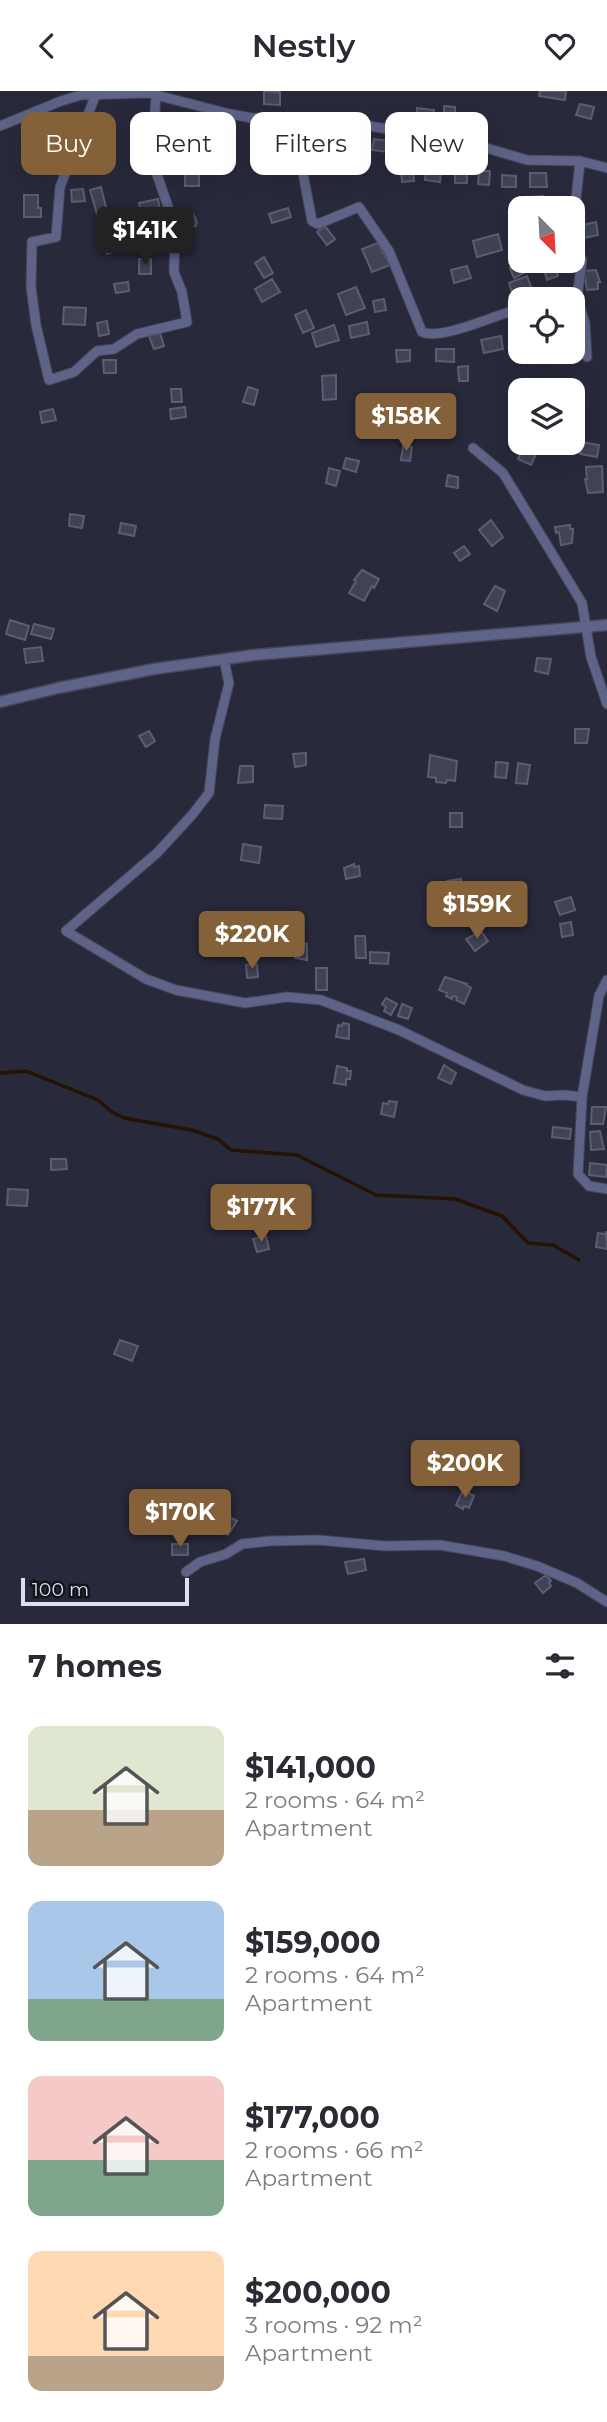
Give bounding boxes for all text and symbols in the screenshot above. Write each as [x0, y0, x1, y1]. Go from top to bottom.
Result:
text: Nestly [252, 26, 355, 65]
icon: back [28, 27, 66, 65]
icon: heart [541, 27, 579, 65]
chip: Buy [21, 112, 116, 175]
chip: Rent [130, 112, 236, 175]
chip: Filters [250, 112, 371, 175]
chip: New [385, 112, 488, 175]
north arrow [508, 196, 584, 273]
map controls [508, 196, 585, 455]
pin: $141K [96, 207, 194, 267]
text: $141K [113, 216, 177, 244]
button: locate [508, 287, 585, 364]
button: layers [508, 378, 585, 455]
pin: $158K [357, 393, 455, 453]
text: $158K [371, 402, 441, 430]
pin: $159K [428, 881, 526, 941]
text: $159K [443, 890, 511, 918]
pin: $220K [203, 911, 301, 971]
text: $220K [215, 920, 289, 948]
pin: $177K [212, 1185, 310, 1244]
text: $177K [227, 1193, 296, 1221]
pin: $200K [416, 1441, 514, 1500]
text: $200K [427, 1449, 503, 1477]
pin: $170K [131, 1489, 229, 1549]
text: $170K [145, 1498, 215, 1526]
scale bar [21, 1575, 189, 1607]
text: 100 m [32, 1578, 89, 1601]
icon: filters [541, 1647, 579, 1685]
text: 7 homes [28, 1648, 162, 1685]
text: $141,000 [245, 1749, 376, 1786]
icon: home [84, 1754, 168, 1838]
text: 2 rooms · 64 m² [245, 1786, 425, 1814]
text: Apartment [245, 1814, 373, 1842]
text: $159,000 [245, 1924, 381, 1961]
icon: home [84, 1929, 168, 2013]
text: 2 rooms · 64 m² [245, 1961, 425, 1989]
text: Apartment [245, 1989, 373, 2017]
text: $177,000 [245, 2099, 380, 2136]
icon: home [84, 2104, 168, 2188]
text: 2 rooms · 66 m² [245, 2136, 424, 2164]
text: Apartment [245, 2164, 373, 2192]
text: $200,000 [245, 2274, 391, 2311]
icon: home [84, 2279, 168, 2363]
text: 3 rooms · 92 m² [245, 2311, 423, 2339]
text: Apartment [245, 2339, 373, 2367]

